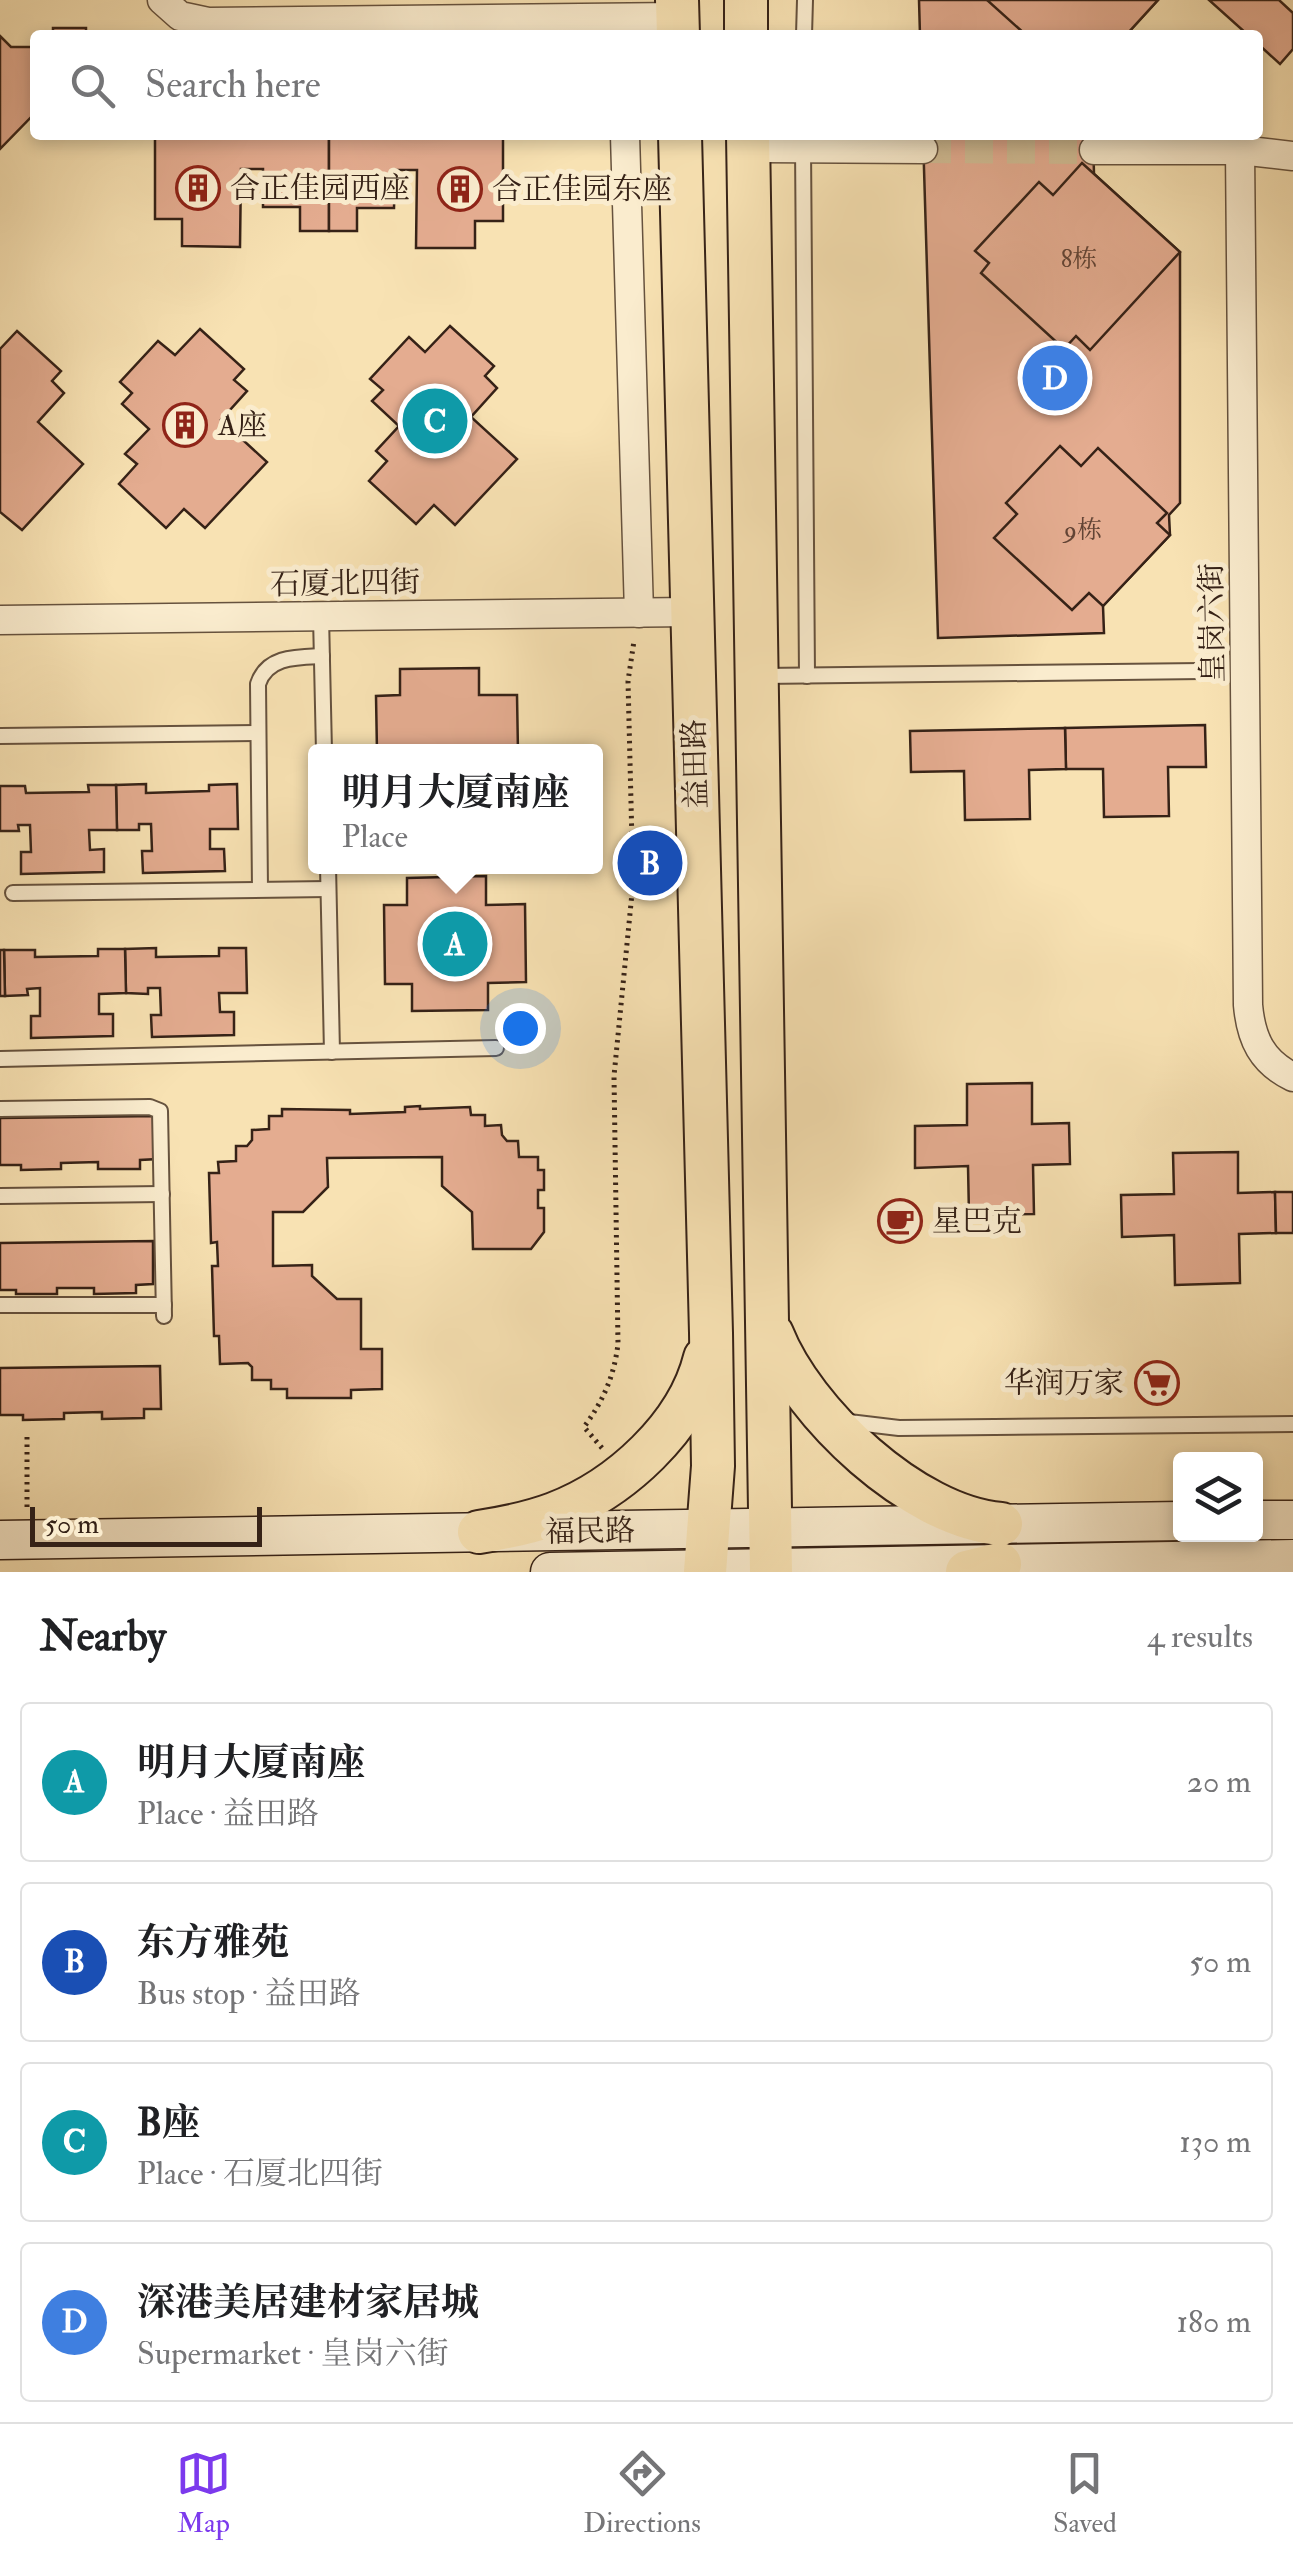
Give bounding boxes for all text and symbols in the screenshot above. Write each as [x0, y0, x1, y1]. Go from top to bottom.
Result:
search box [30, 30, 1263, 140]
icon: search [65, 58, 120, 113]
text: Search here [145, 61, 321, 109]
building icon: 合正佳园西座 [175, 165, 221, 211]
building icon: 合正佳园东座 [437, 166, 483, 212]
place label: 合正佳园西座 [230, 170, 410, 207]
place label: 合正佳园东座 [492, 171, 672, 208]
house number: 8栋 [1061, 244, 1097, 275]
pin: D [1022, 340, 1088, 416]
pin: C [402, 384, 468, 458]
building icon: A座 [162, 402, 208, 448]
place label: A座 [217, 407, 267, 444]
house number: 9栋 [1062, 515, 1102, 546]
street label: 皇岗六街 [1193, 563, 1232, 683]
street label: 石厦北四街 [270, 564, 420, 603]
street label: 益田路 [675, 718, 716, 810]
popup [308, 744, 603, 874]
text: 明月大厦南座 [341, 769, 570, 817]
text: Place [341, 817, 408, 857]
pin: B [618, 826, 682, 900]
pin: A [422, 906, 488, 982]
your location [495, 1003, 546, 1054]
cafe icon: 星巴克 [877, 1198, 923, 1244]
place label: 星巴克 [932, 1203, 1022, 1240]
supermarket icon: 华润万家 [1134, 1360, 1180, 1406]
place label: 华润万家 [1004, 1365, 1124, 1402]
map controls [1173, 1452, 1263, 1542]
button: layers [1173, 1452, 1263, 1542]
scale bar [30, 1502, 262, 1546]
text: 50 m [45, 1507, 99, 1542]
street label: 福民路 [545, 1512, 635, 1551]
text: Nearby [40, 1611, 166, 1663]
text: 4 results [1147, 1617, 1253, 1657]
text: 明月大厦南座 [137, 1739, 365, 1787]
text: A [64, 1762, 85, 1802]
text: 20 m [1187, 1762, 1251, 1802]
text: Place · 益田路 [137, 1794, 319, 1834]
text: 东方雅苑 [137, 1919, 289, 1967]
text: B [64, 1942, 85, 1982]
text: 50 m [1189, 1942, 1251, 1982]
text: Bus stop · 益田路 [137, 1974, 361, 2014]
text: B座 [137, 2099, 200, 2147]
text: C [63, 2122, 86, 2162]
text: 130 m [1179, 2122, 1251, 2162]
text: Place · 石厦北四街 [137, 2154, 383, 2194]
text: 深港美居建材家居城 [137, 2279, 479, 2327]
text: D [61, 2302, 88, 2342]
text: 180 m [1177, 2302, 1251, 2342]
text: Supermarket · 皇岗六街 [137, 2334, 449, 2374]
tab: Map [176, 2446, 231, 2541]
tab: Directions [583, 2446, 701, 2541]
tab: Saved [1053, 2446, 1117, 2541]

